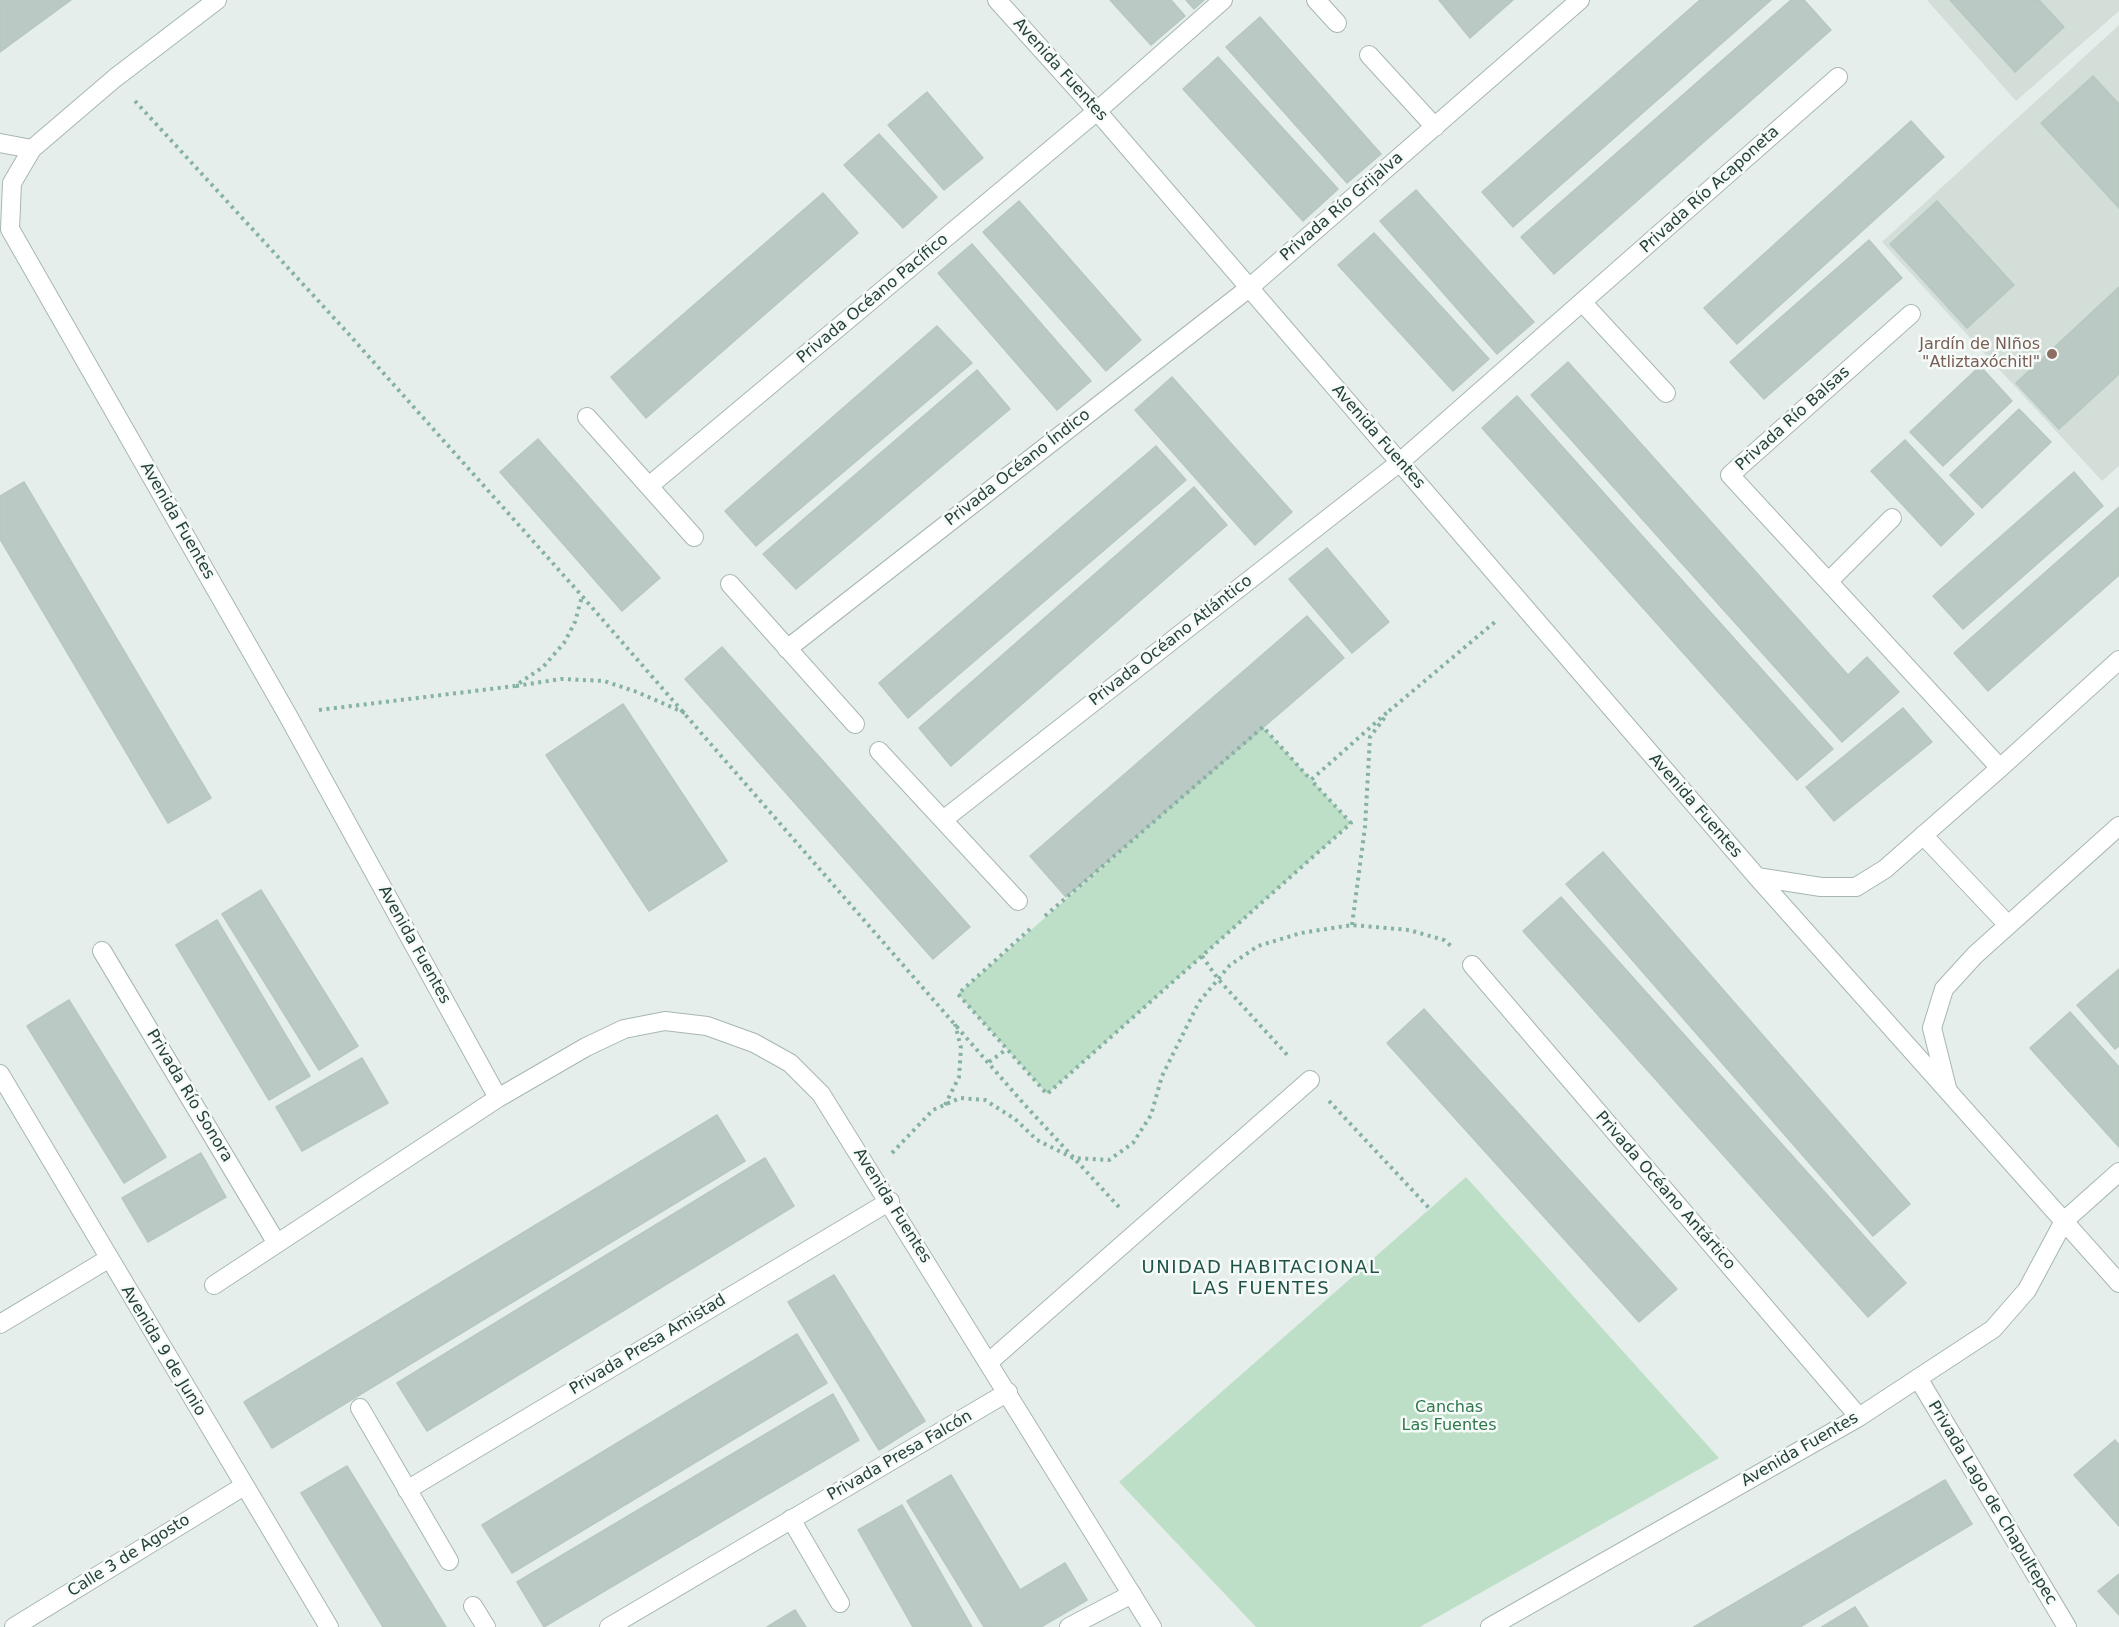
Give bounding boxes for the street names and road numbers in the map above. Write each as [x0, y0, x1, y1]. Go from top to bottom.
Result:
street label: Avenida Fuentes [1009, 15, 1111, 125]
street label: Privada Río Acaponeta [1637, 123, 1783, 257]
street label: Privada Río Grijalva [1277, 148, 1407, 266]
street label: Privada Océano Pacífico [794, 230, 952, 368]
street label: Privada Río Balsas [1732, 363, 1854, 475]
street label: Avenida Fuentes [1328, 381, 1428, 493]
street label: Privada Océano Índico [942, 405, 1094, 531]
street label: Avenida Fuentes [136, 459, 218, 583]
street label: Privada Océano Atlántico [1086, 571, 1256, 711]
street label: Avenida Fuentes [1645, 750, 1745, 862]
street label: Avenida Fuentes [374, 883, 454, 1007]
street label: Privada Río Sonora [142, 1026, 236, 1166]
street label: Privada Océano Antártico [1591, 1108, 1739, 1274]
street label: Avenida Fuentes [849, 1145, 935, 1267]
street label: Avenida 9 de Junio [117, 1282, 209, 1420]
street label: Privada Presa Amistad [566, 1291, 730, 1399]
street label: Privada Lago de Chapultepec [1923, 1398, 2061, 1608]
street label: Privada Presa Falcón [824, 1407, 976, 1505]
street label: Avenida Fuentes [1738, 1409, 1862, 1491]
street label: Calle 3 de Agosto [64, 1511, 194, 1601]

